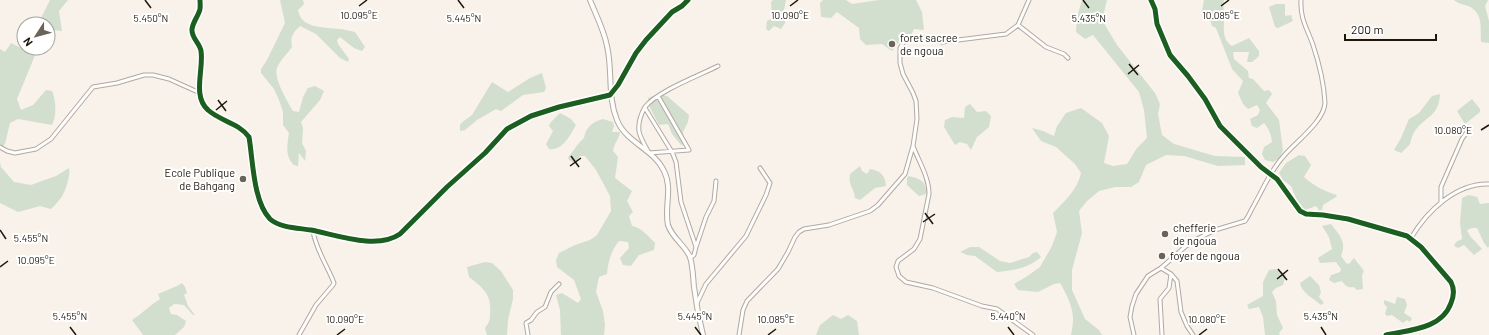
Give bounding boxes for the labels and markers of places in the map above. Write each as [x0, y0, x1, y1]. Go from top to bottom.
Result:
place label: foret sacree de ngoua [900, 31, 958, 57]
marker: foret sacree de ngoua [887, 39, 897, 49]
place label: Ecole Publique de Bahgang [164, 166, 235, 192]
marker: Ecole Publique de Bahgang [238, 174, 248, 184]
place label: chefferie de ngoua [1173, 221, 1216, 247]
marker: chefferie de ngoua [1160, 229, 1170, 239]
place label: foyer de ngoua [1170, 249, 1240, 262]
marker: foyer de ngoua [1157, 251, 1167, 261]

